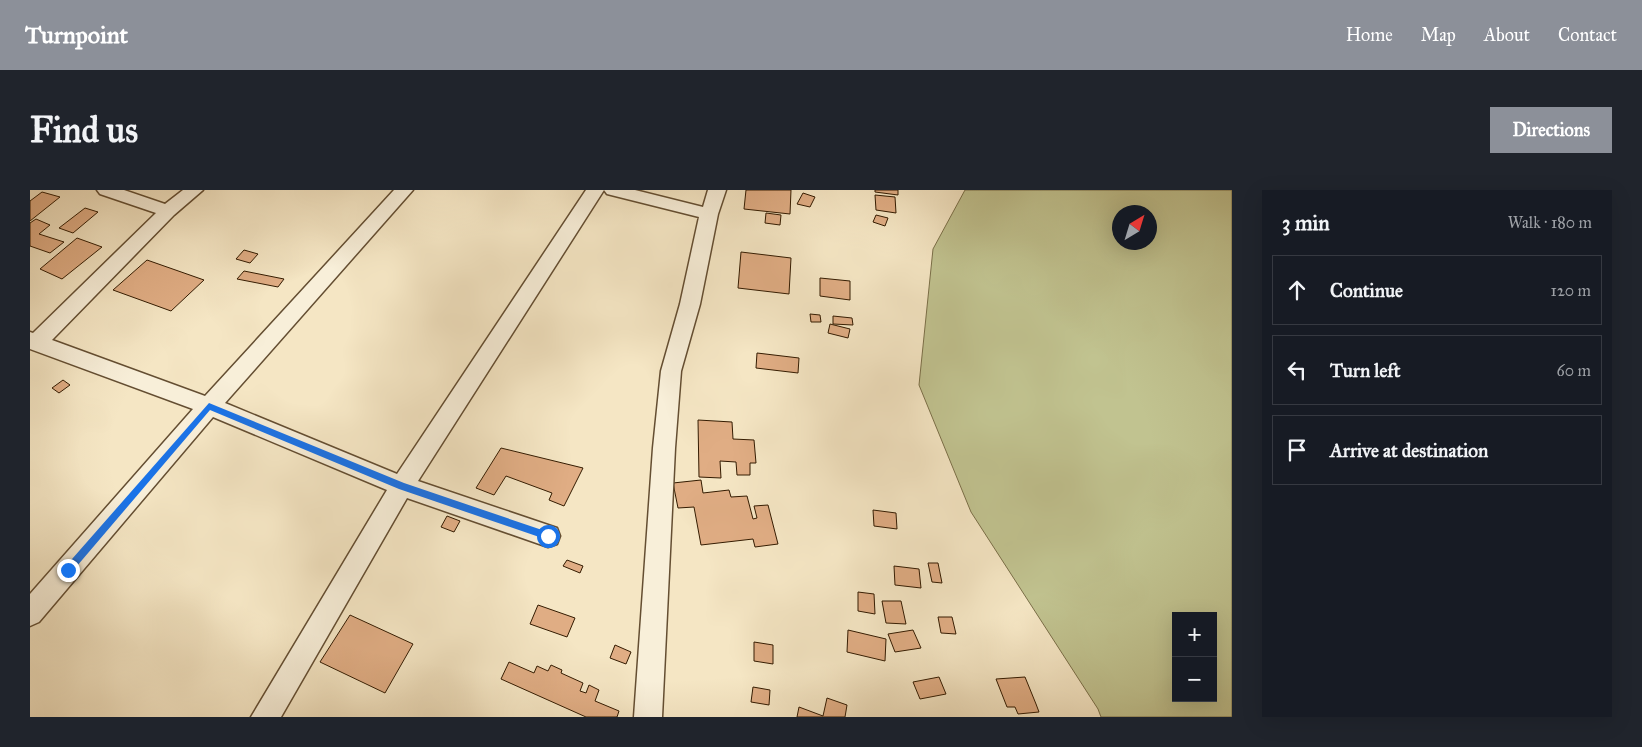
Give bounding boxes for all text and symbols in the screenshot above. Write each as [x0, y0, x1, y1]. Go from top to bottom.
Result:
text: Turnpoint [25, 20, 128, 50]
text: Home [1346, 24, 1393, 46]
text: Map [1421, 24, 1456, 46]
text: About [1484, 24, 1530, 46]
text: Contact [1558, 24, 1617, 46]
button: Directions [1490, 107, 1612, 153]
text: Find us [30, 109, 138, 152]
north arrow [1112, 205, 1157, 250]
text: 3 min [1282, 210, 1330, 236]
text: Walk · 180 m [1508, 213, 1592, 232]
icon: ahead [1283, 276, 1311, 304]
text: Continue [1330, 279, 1403, 302]
text: 120 m [1551, 281, 1591, 300]
icon: left [1283, 356, 1311, 384]
text: Turn left [1330, 359, 1400, 382]
text: 60 m [1557, 361, 1591, 380]
icon: arrive [1283, 436, 1311, 464]
text: Arrive at destination [1330, 439, 1488, 462]
route start [537, 525, 560, 548]
route end [57, 559, 80, 582]
map controls [1172, 612, 1217, 702]
button: + [1172, 612, 1217, 657]
button: − [1172, 657, 1217, 702]

